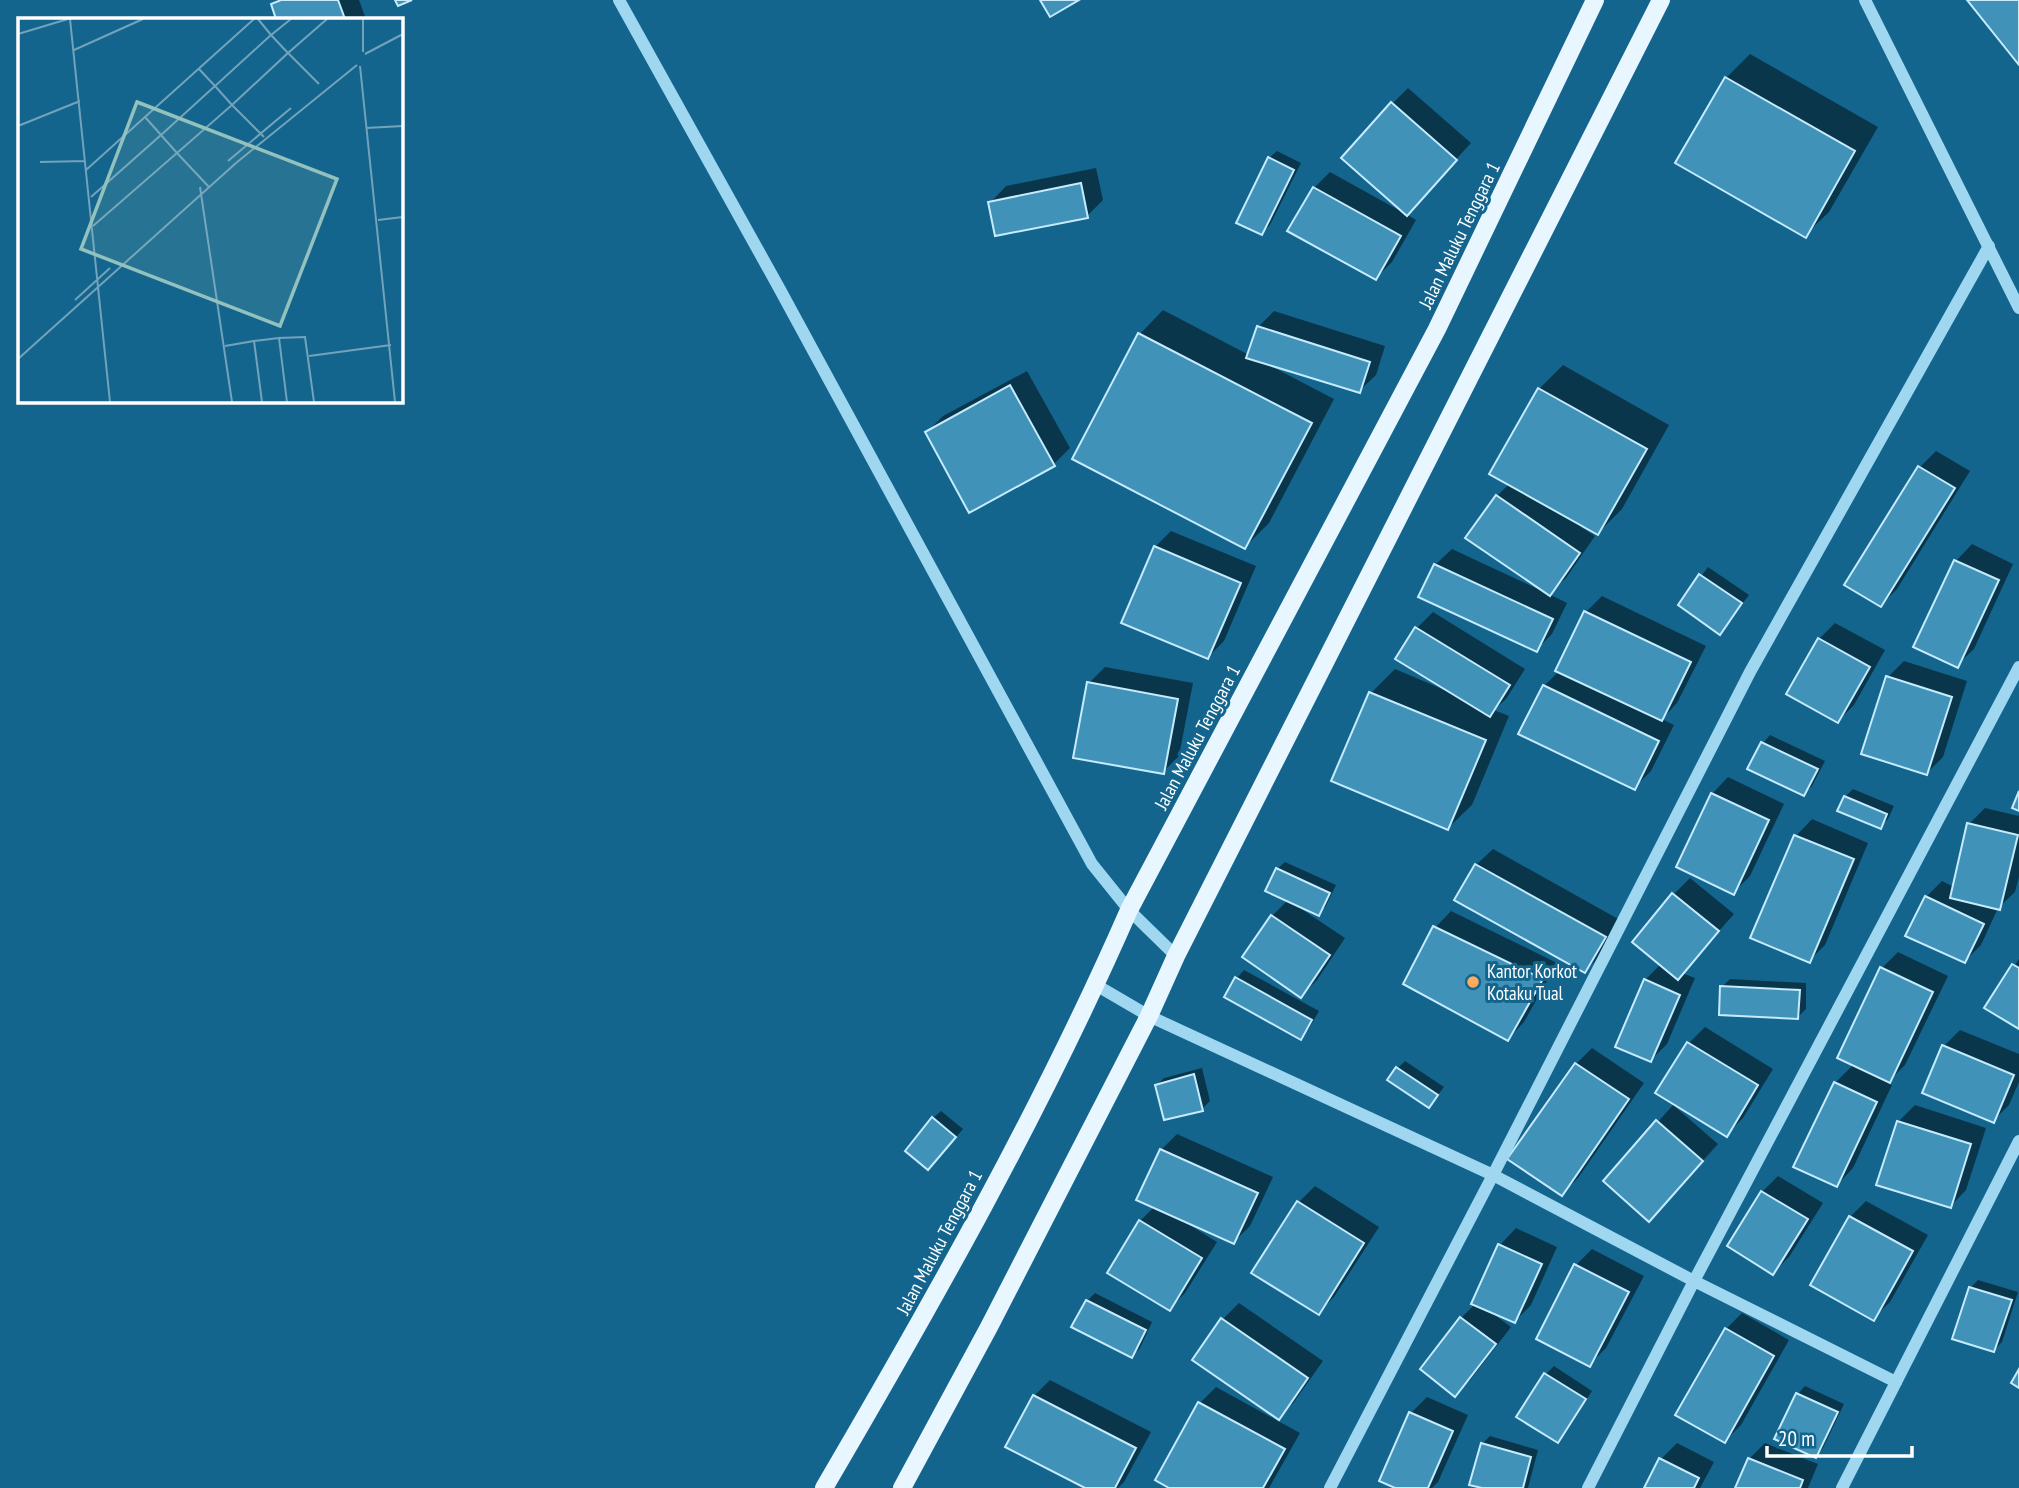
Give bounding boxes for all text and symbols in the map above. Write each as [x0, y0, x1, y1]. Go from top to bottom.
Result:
inset map [18, 18, 402, 402]
street label: Jalan Maluku Tenggara 1 [1413, 158, 1505, 313]
street label: Jalan Maluku Tenggara 1 [1148, 661, 1245, 814]
place label: Kantor Korkot Kotaku Tual [1487, 959, 1578, 1005]
marker: Kantor Korkot Kotaku Tual [1465, 974, 1481, 990]
street label: Jalan Maluku Tenggara 1 [890, 1166, 987, 1319]
scale bar [1767, 1414, 1912, 1458]
text: 20 m [1778, 1425, 1815, 1452]

